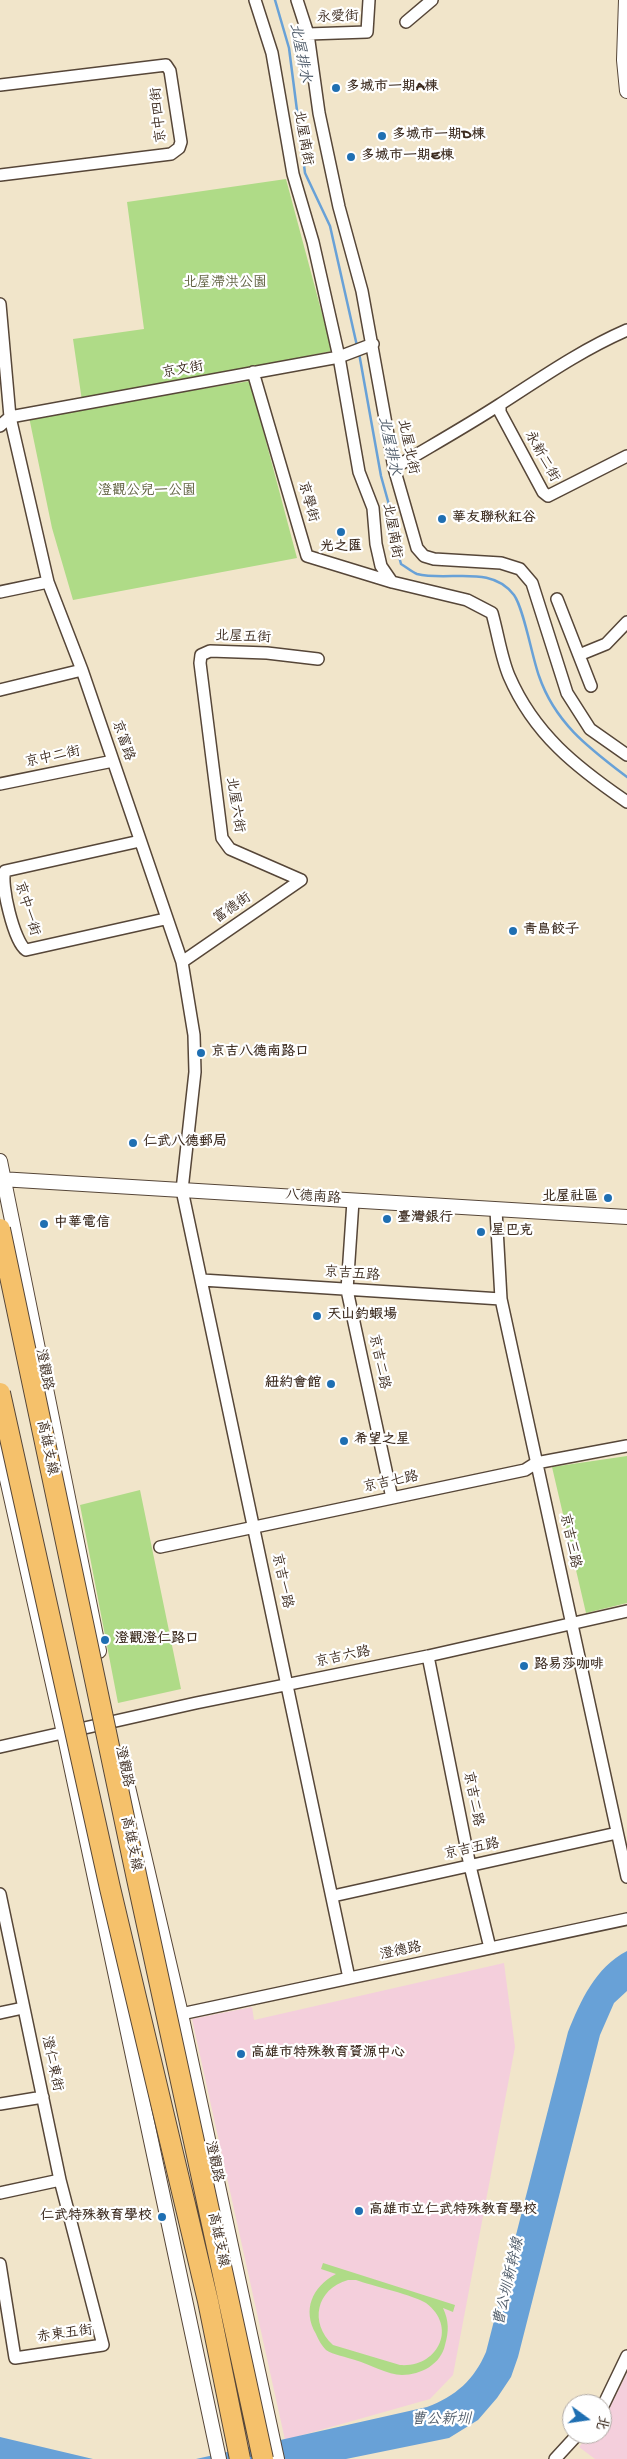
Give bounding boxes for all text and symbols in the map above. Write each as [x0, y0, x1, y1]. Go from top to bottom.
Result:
street label: 永愛街 [317, 9, 359, 27]
water label: 北屋排水 [284, 22, 314, 84]
place label: 多城市一期A棟 [346, 80, 438, 96]
marker: 多城市一期A棟 [330, 82, 342, 94]
street label: 京中四街 [149, 86, 171, 144]
street label: 北屋南街 [289, 109, 315, 167]
place label: 多城市一期D棟 [392, 128, 485, 144]
marker: 多城市一期D棟 [376, 130, 388, 142]
place label: 多城市一期E棟 [361, 149, 454, 165]
marker: 多城市一期E棟 [345, 151, 357, 163]
park label: 北屋滯洪公園 [183, 276, 267, 292]
street label: 京文街 [161, 359, 205, 383]
water label: 北屋排水 [373, 415, 403, 477]
street label: 北屋北街 [393, 418, 421, 476]
street label: 永新二街 [520, 428, 562, 486]
street label: 京學街 [293, 479, 321, 525]
park label: 澄觀公兒一公園 [98, 484, 196, 500]
street label: 北屋南街 [378, 502, 404, 560]
place label: 華友聯秋紅谷 [452, 511, 536, 527]
marker: 華友聯秋紅谷 [436, 513, 448, 525]
marker: 光之匯 [335, 526, 347, 538]
place label: 光之匯 [320, 540, 362, 556]
street label: 北屋五街 [215, 629, 271, 647]
street label: 京富路 [107, 718, 137, 764]
street label: 京中二街 [24, 744, 82, 772]
street label: 北屋六街 [221, 776, 247, 834]
street label: 京中一街 [10, 880, 42, 938]
street label: 富德街 [211, 890, 255, 928]
place label: 青島餃子 [523, 923, 579, 939]
marker: 青島餃子 [507, 925, 519, 937]
place label: 京吉八德南路口 [211, 1045, 309, 1061]
marker: 京吉八德南路口 [195, 1047, 207, 1059]
place label: 仁武八德郵局 [143, 1135, 227, 1151]
marker: 仁武八德郵局 [127, 1137, 139, 1149]
street label: 八德南路 [284, 1188, 342, 1208]
place label: 北屋社區 [542, 1190, 598, 1206]
marker: 北屋社區 [602, 1192, 614, 1204]
place label: 臺灣銀行 [397, 1211, 453, 1227]
marker: 臺灣銀行 [381, 1213, 393, 1225]
place label: 中華電信 [54, 1216, 110, 1232]
marker: 中華電信 [38, 1218, 50, 1230]
place label: 星巴克 [491, 1224, 533, 1240]
marker: 星巴克 [475, 1226, 487, 1238]
street label: 京吉五路 [323, 1265, 381, 1285]
place label: 天山釣蝦場 [327, 1308, 397, 1324]
marker: 天山釣蝦場 [311, 1310, 323, 1322]
street label: 京吉二路 [364, 1333, 392, 1391]
street label: 澄觀路 [31, 1348, 55, 1392]
place label: 紐約會館 [265, 1376, 321, 1392]
marker: 紐約會館 [325, 1378, 337, 1390]
street label: 高雄支線 [32, 1419, 60, 1477]
place label: 希望之星 [354, 1433, 410, 1449]
marker: 希望之星 [338, 1435, 350, 1447]
street label: 京吉七路 [362, 1469, 420, 1497]
street label: 京吉三路 [555, 1512, 583, 1570]
street label: 京吉一路 [267, 1552, 295, 1610]
place label: 澄觀澄仁路口 [115, 1632, 199, 1648]
marker: 澄觀澄仁路口 [99, 1634, 111, 1646]
street label: 京吉六路 [314, 1644, 372, 1672]
place label: 路易莎咖啡 [534, 1658, 604, 1674]
marker: 路易莎咖啡 [518, 1660, 530, 1672]
street label: 澄觀路 [110, 1745, 136, 1789]
street label: 京吉二路 [458, 1770, 486, 1828]
street label: 高雄支線 [116, 1815, 144, 1873]
street label: 京吉五路 [443, 1836, 501, 1864]
street label: 澄德路 [379, 1939, 423, 1965]
street label: 澄仁東街 [37, 2035, 65, 2093]
place label: 高雄市特殊教育資源中心 [251, 2046, 405, 2062]
marker: 高雄市特殊教育資源中心 [235, 2048, 247, 2060]
street label: 澄觀路 [200, 2140, 226, 2184]
place label: 高雄市立仁武特殊教育學校 [369, 2203, 537, 2219]
marker: 高雄市立仁武特殊教育學校 [353, 2205, 365, 2217]
place label: 仁武特殊教育學校 [40, 2209, 152, 2225]
marker: 仁武特殊教育學校 [156, 2211, 168, 2223]
street label: 高雄支線 [203, 2211, 231, 2269]
water label: 曹公圳新幹線 [491, 2236, 529, 2328]
street label: 赤東五街 [36, 2323, 94, 2347]
north arrow [562, 2394, 612, 2444]
water label: 曹公新圳 [411, 2412, 471, 2430]
text: 北 [591, 2414, 611, 2431]

